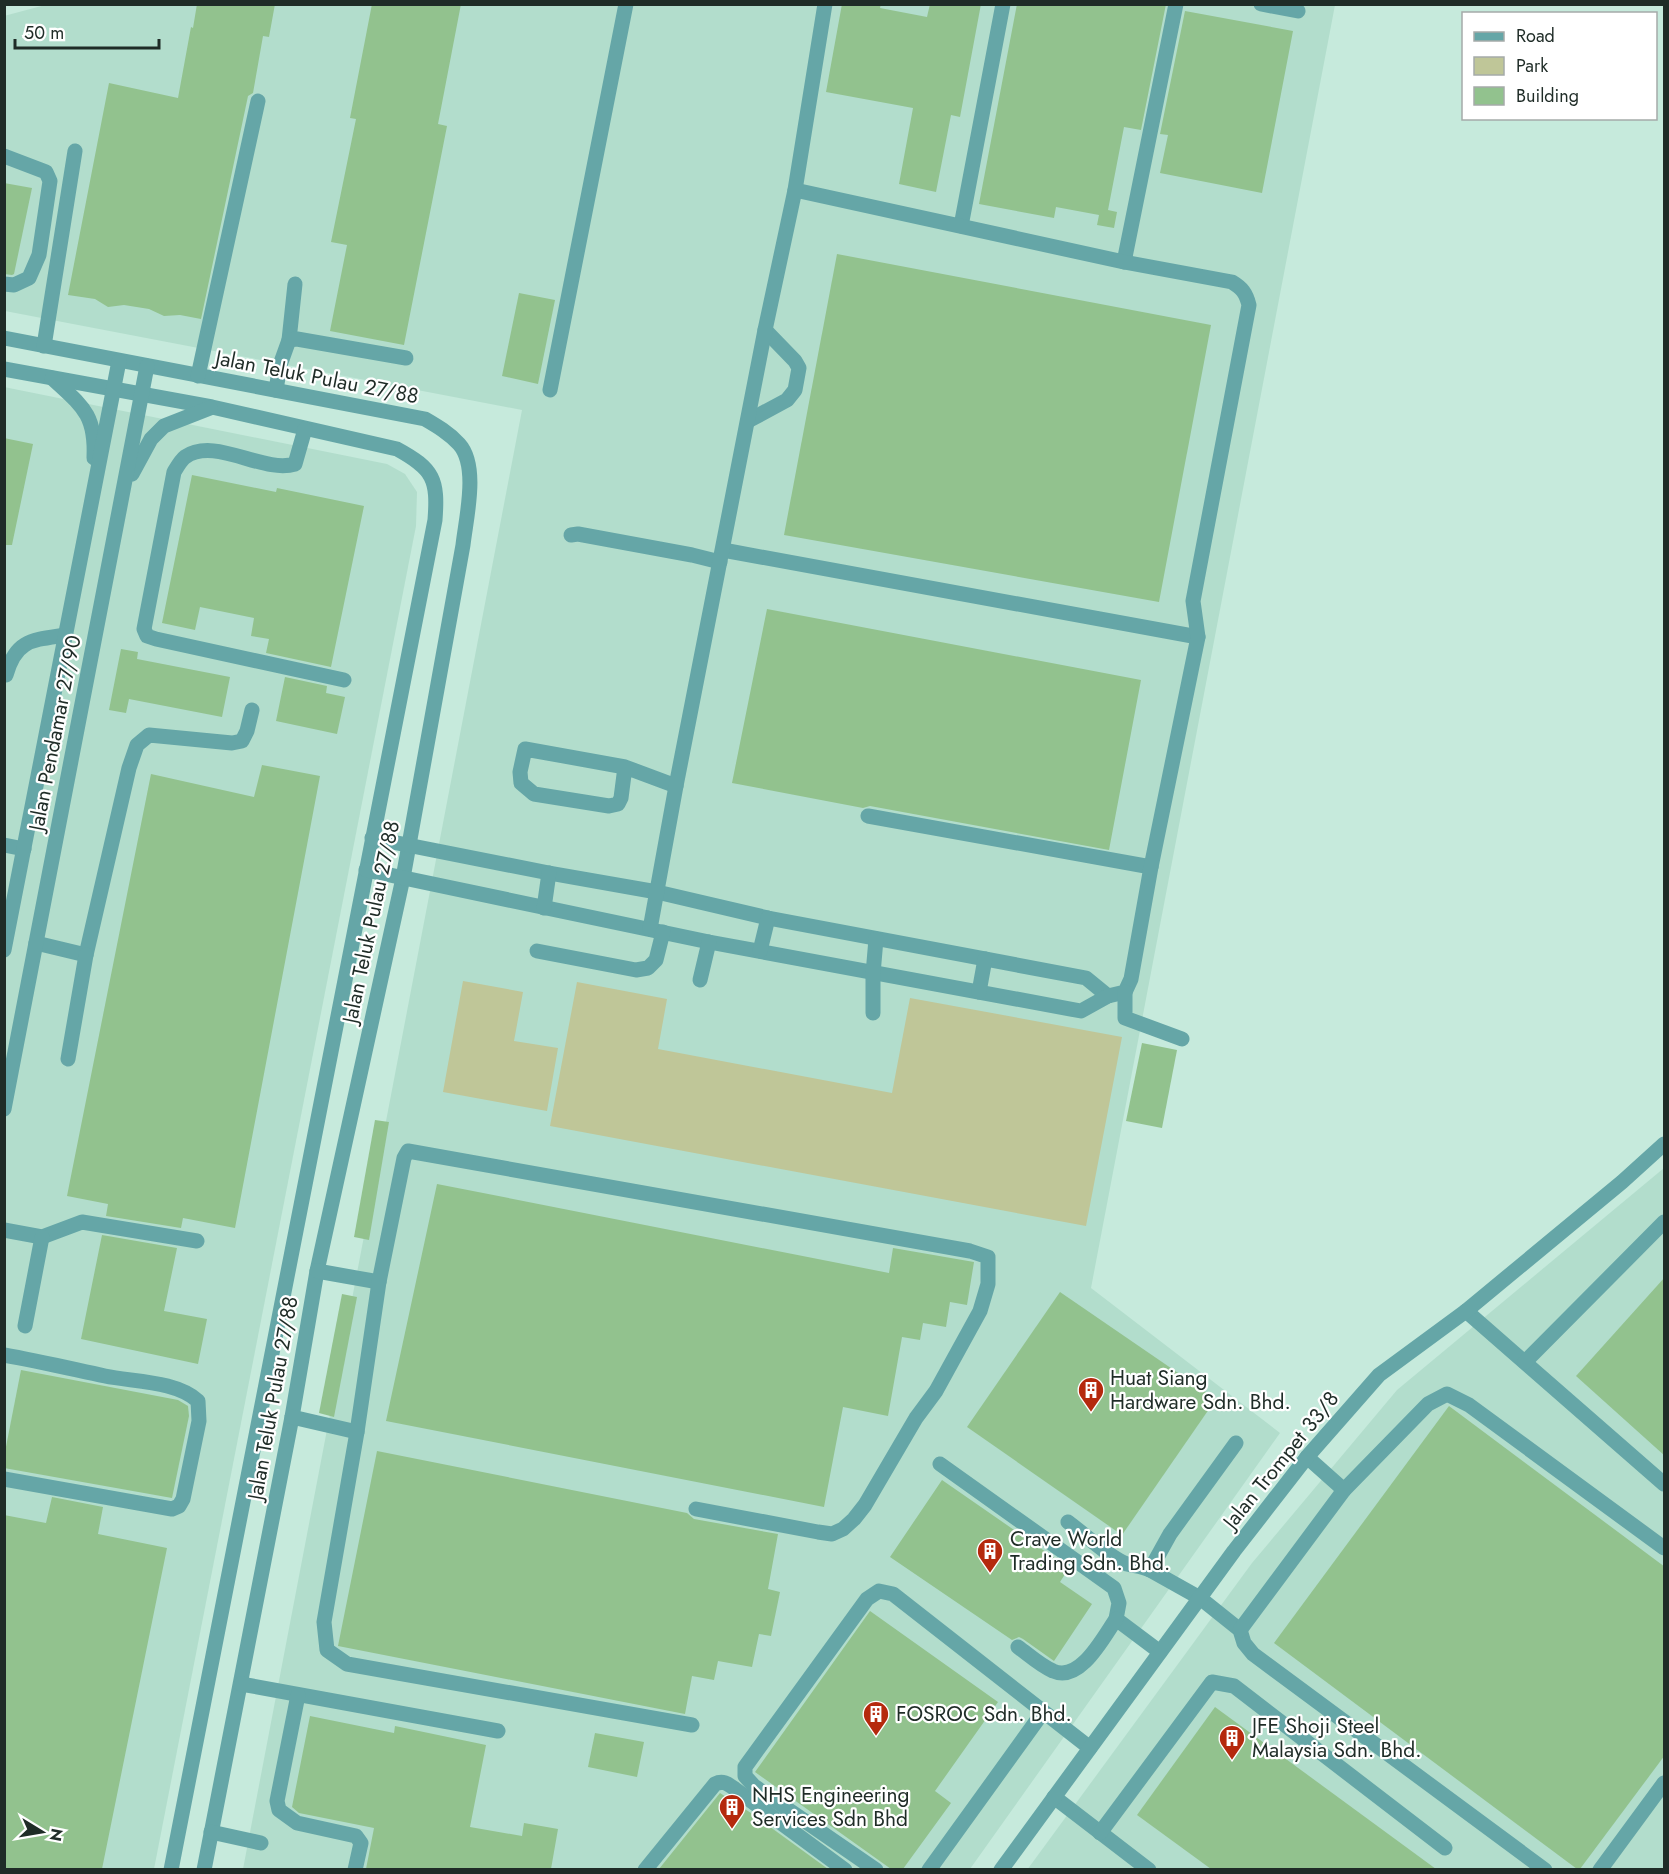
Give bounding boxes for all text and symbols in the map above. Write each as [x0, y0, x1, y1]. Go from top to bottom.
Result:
scale bar [15, 12, 159, 50]
legend [1462, 12, 1657, 120]
text: 50 m [24, 20, 64, 46]
text: Road [1516, 23, 1555, 49]
text: Park [1516, 53, 1548, 79]
text: Building [1516, 83, 1579, 109]
street label: Jalan Teluk Pulau 27/88 [210, 342, 421, 411]
street label: Jalan Pendamar 27/90 [21, 633, 89, 836]
street label: Jalan Teluk Pulau 27/88 [334, 818, 407, 1029]
street label: Jalan Teluk Pulau 27/88 [240, 1294, 306, 1505]
place label: Huat Siang Hardware Sdn. Bhd. [1110, 1363, 1291, 1417]
building icon: Huat Siang Hardware Sdn. Bhd. [1076, 1375, 1106, 1413]
street label: Jalan Trompet 33/8 [1214, 1385, 1346, 1538]
place label: Crave World Trading Sdn. Bhd. [1010, 1524, 1170, 1578]
building icon: Crave World Trading Sdn. Bhd. [975, 1536, 1005, 1574]
building icon: FOSROC Sdn. Bhd. [861, 1699, 891, 1737]
place label: FOSROC Sdn. Bhd. [896, 1699, 1072, 1729]
place label: JFE Shoji Steel Malaysia Sdn. Bhd. [1249, 1711, 1422, 1765]
building icon: JFE Shoji Steel Malaysia Sdn. Bhd. [1217, 1723, 1247, 1761]
place label: NHS Engineering Services Sdn Bhd [752, 1780, 909, 1834]
building icon: NHS Engineering Services Sdn Bhd [717, 1792, 747, 1830]
north arrow [12, 1802, 72, 1862]
text: N [44, 1826, 69, 1843]

